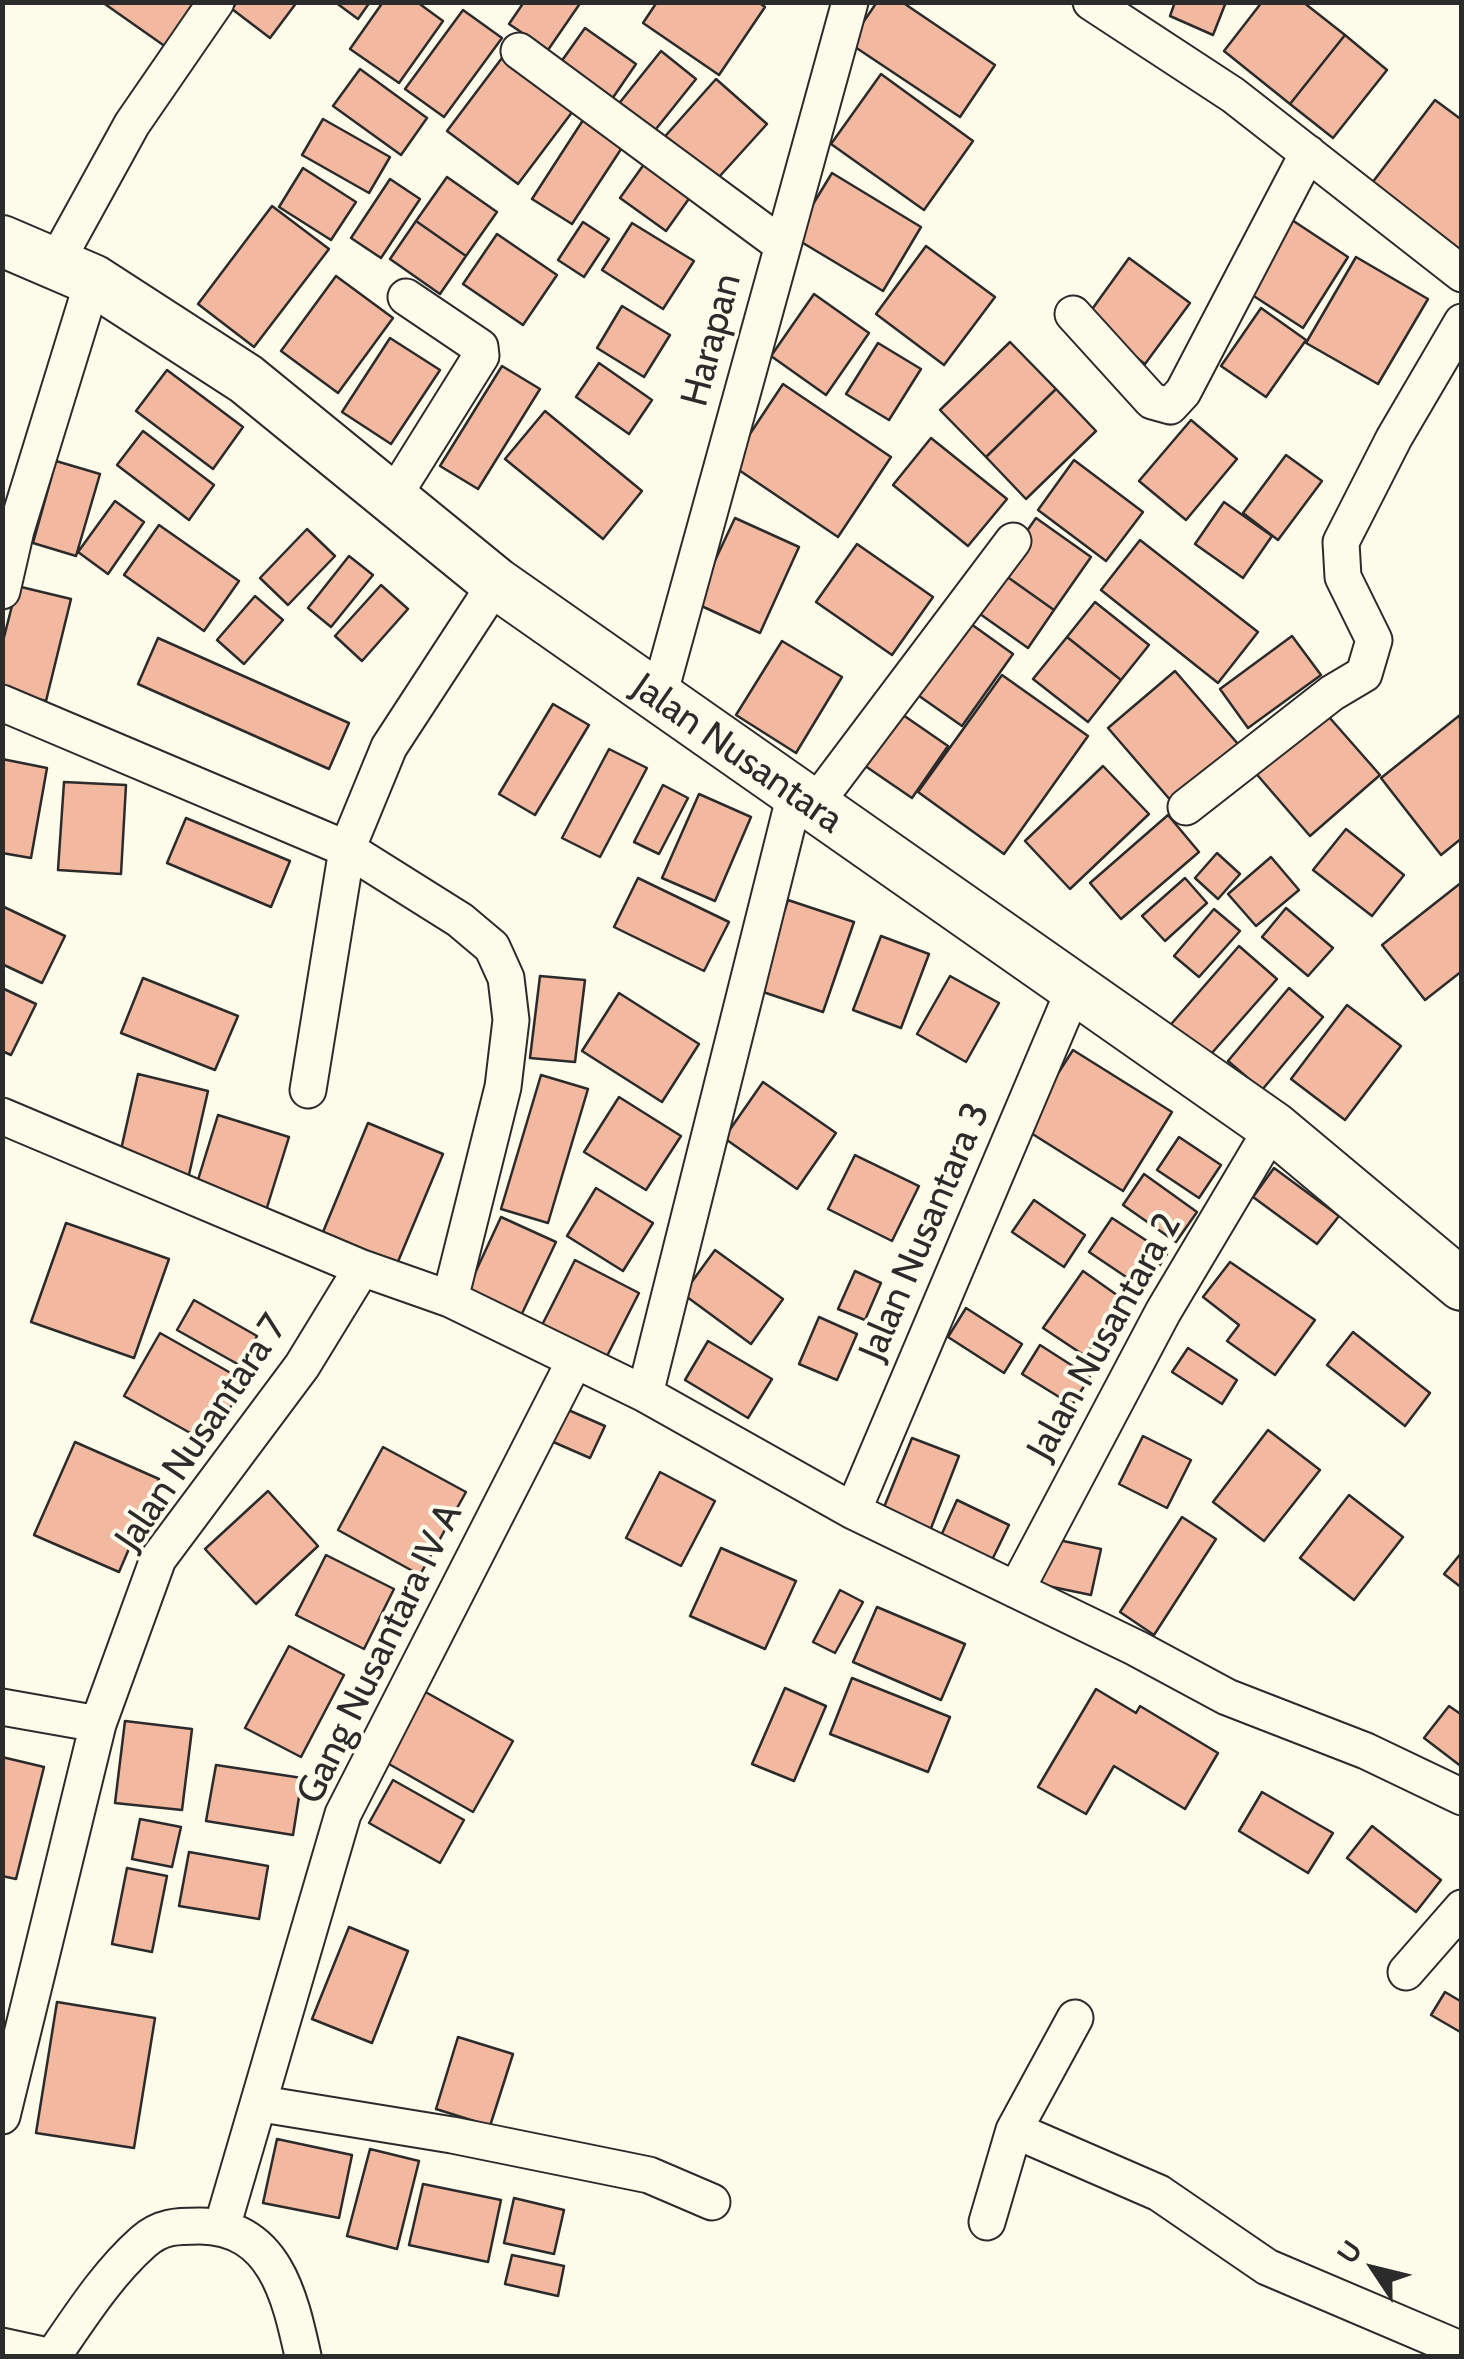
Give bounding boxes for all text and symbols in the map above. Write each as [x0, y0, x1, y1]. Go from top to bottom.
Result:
street label: Harapan [672, 269, 752, 411]
street label: Jalan Nusantara [623, 665, 851, 843]
street label: Jalan Nusantara 3 [850, 1096, 1000, 1368]
street label: Jalan Nusantara 2 [1018, 1206, 1192, 1468]
street label: Jalan Nusantara 7 [106, 1307, 298, 1559]
street label: Gang Nusantara IV A [288, 1497, 472, 1811]
north arrow [1324, 2219, 1424, 2319]
text: U [1330, 2234, 1369, 2270]

